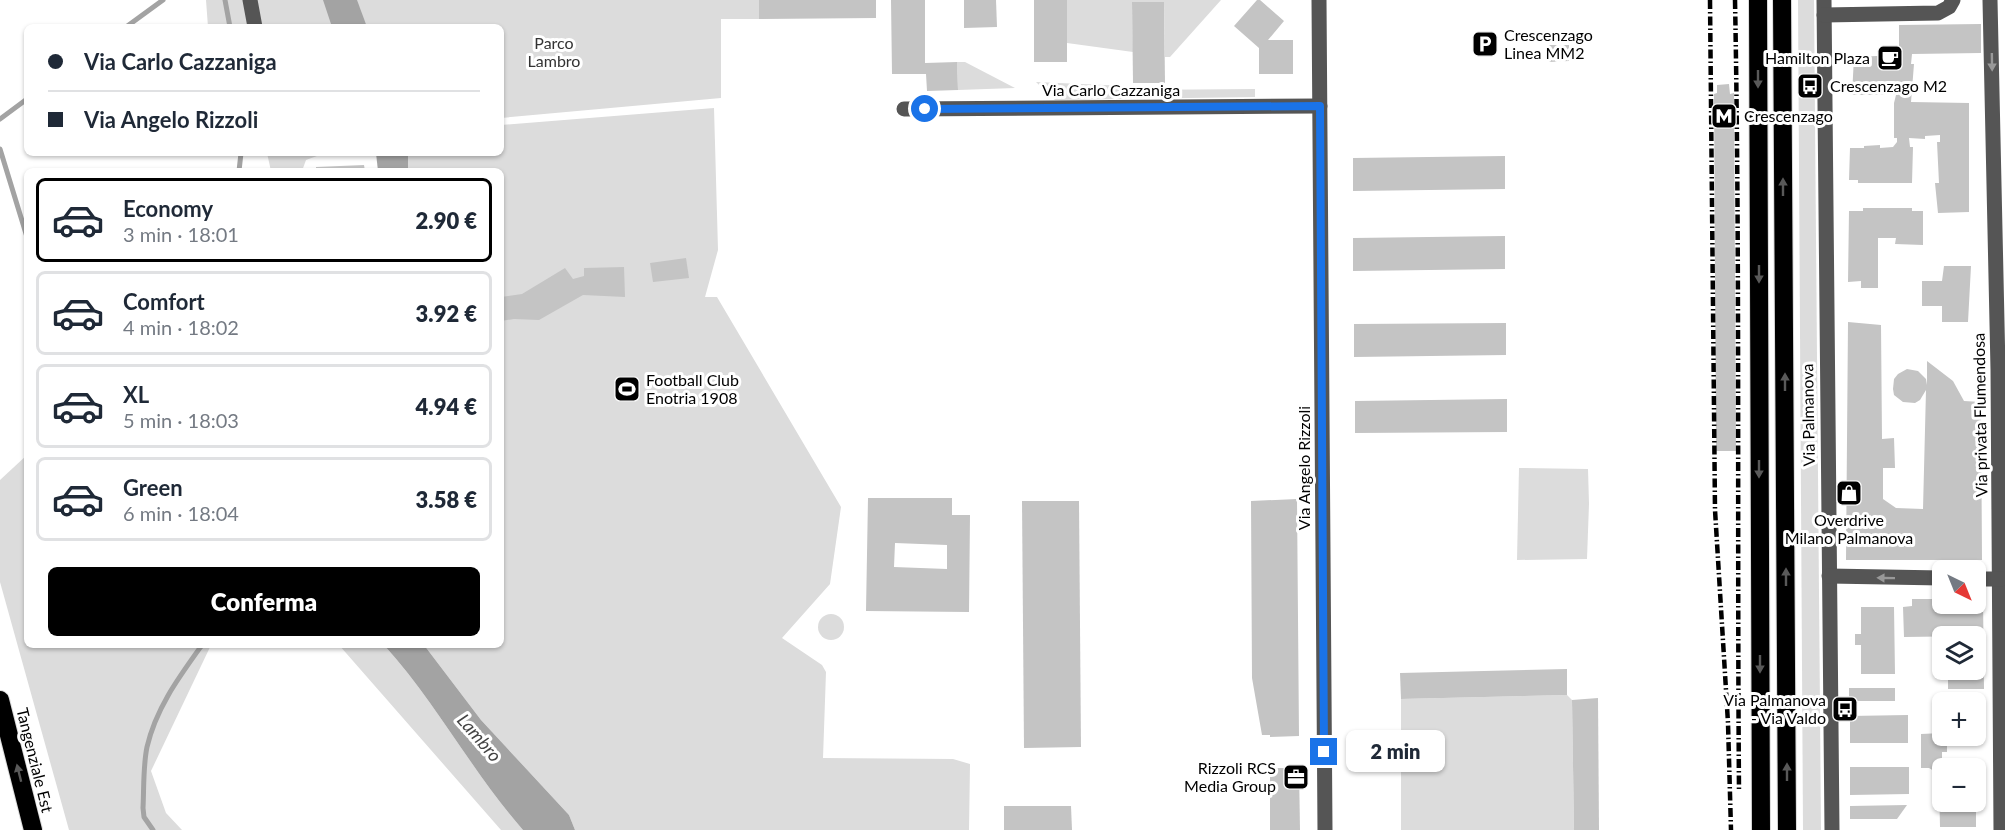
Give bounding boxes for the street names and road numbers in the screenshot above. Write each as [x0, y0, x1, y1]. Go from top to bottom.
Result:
street label: Via Carlo Cazzaniga [1042, 80, 1180, 99]
street label: Via privata Flumendosa [1969, 333, 1990, 497]
street label: Via Palmanova [1797, 363, 1818, 467]
street label: Via Angelo Rizzoli [1294, 406, 1313, 530]
street label: Tangenziale Est [13, 706, 58, 814]

